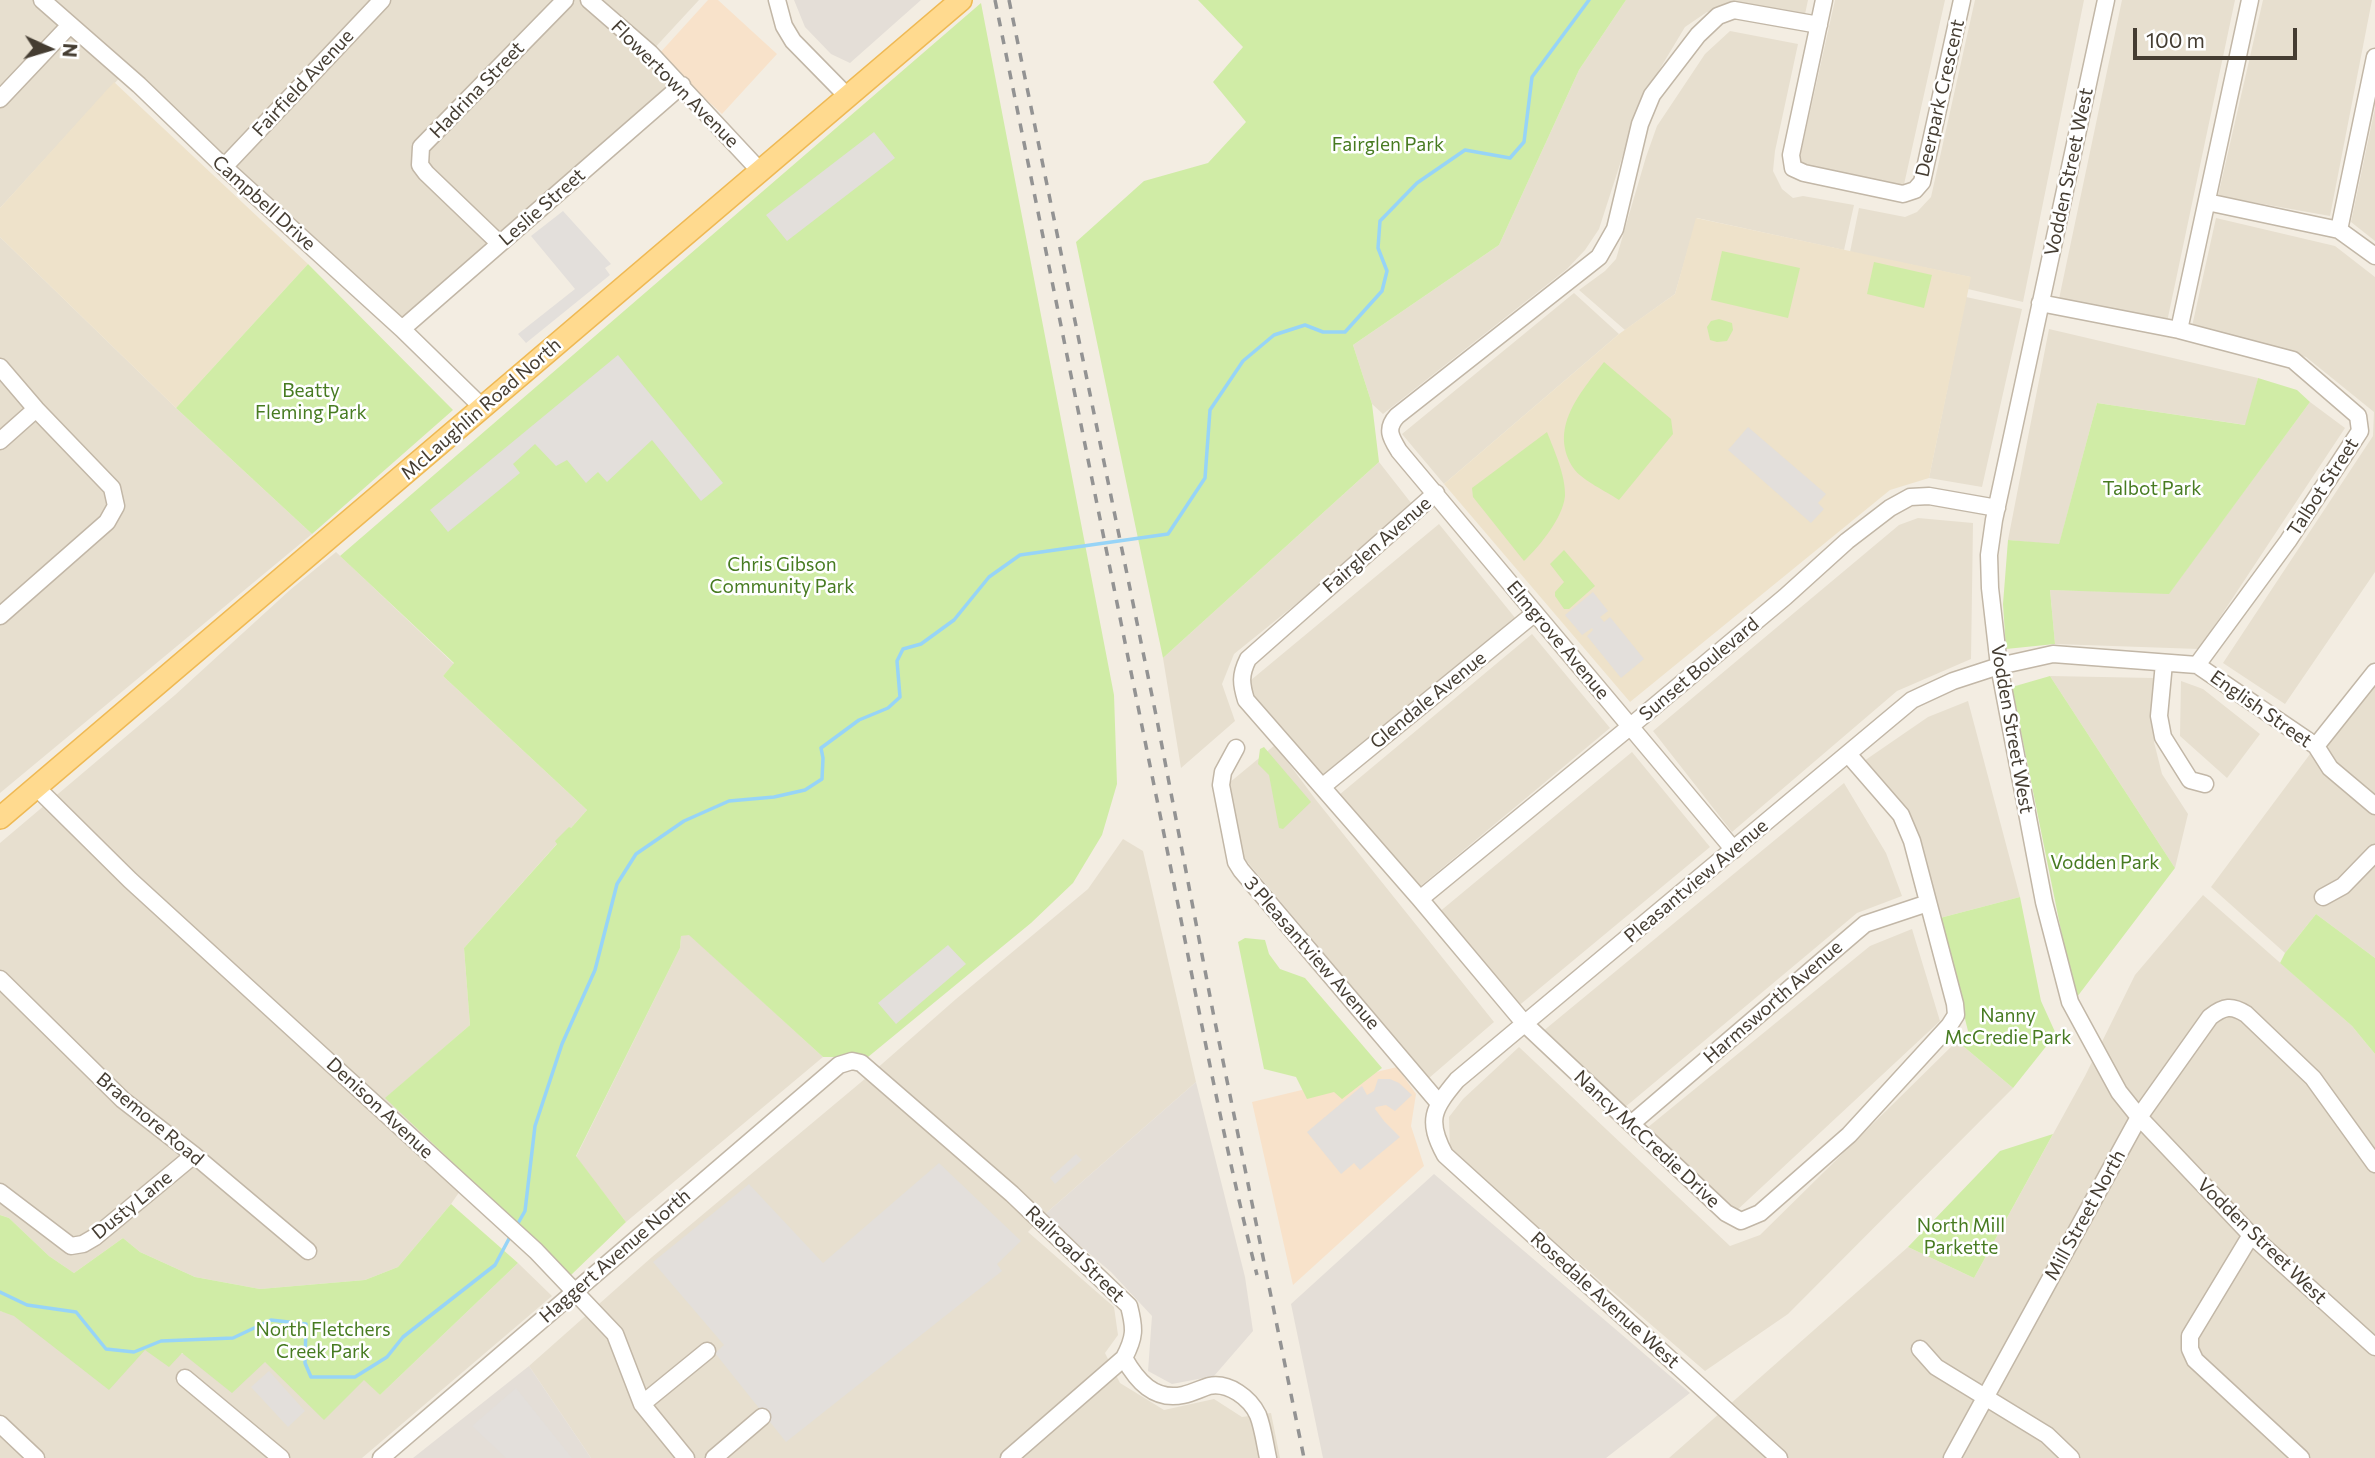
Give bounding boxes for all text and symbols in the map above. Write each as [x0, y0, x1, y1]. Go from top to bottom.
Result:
north arrow [14, 14, 84, 84]
scale bar [2137, 14, 2302, 58]
street label: Flowertown Avenue [606, 15, 744, 153]
street label: Deerpark Crescent [1911, 17, 1969, 179]
street label: Fairfield Avenue [248, 25, 358, 141]
text: 100 m [2146, 27, 2205, 52]
street label: Hadrina Street [425, 37, 529, 143]
text: N [58, 43, 82, 58]
street label: Vodden Street West [2040, 86, 2098, 258]
park label: Fairglen Park [1332, 134, 1444, 156]
street label: Campbell Drive [208, 151, 320, 255]
street label: Leslie Street [494, 163, 590, 251]
street label: McLaughlin Road North [396, 333, 566, 485]
park label: Beatty Fleming Park [255, 380, 367, 424]
street label: Talbot Street [2283, 433, 2363, 541]
park label: Talbot Park [2103, 478, 2201, 500]
street label: Fairglen Avenue [1318, 492, 1436, 598]
park label: Chris Gibson Community Park [710, 554, 854, 598]
street label: Elmgrove Avenue [1502, 576, 1614, 704]
street label: Sunset Boulevard [1635, 612, 1763, 726]
street label: Vodden Street West [1986, 643, 2038, 815]
street label: Glendale Avenue [1365, 646, 1491, 754]
street label: English Street [2206, 666, 2316, 752]
street label: Pleasantview Avenue [1620, 814, 1772, 948]
park label: Vodden Park [2050, 852, 2160, 874]
street label: 3 Pleasantview Avenue [1239, 872, 1385, 1034]
street label: Harmsworth Avenue [1699, 936, 1847, 1068]
park label: Nanny McCredie Park [1944, 1005, 2072, 1049]
street label: Denison Avenue [322, 1053, 438, 1163]
street label: Nancy McCredie Drive [1569, 1065, 1725, 1213]
street label: Braemore Road [92, 1068, 208, 1170]
street label: Mill Street North [2040, 1146, 2130, 1284]
street label: Dusty Lane [87, 1166, 177, 1244]
street label: Vodden Street West [2192, 1173, 2332, 1309]
street label: Haggert Avenue North [535, 1184, 695, 1328]
street label: Railroad Street [1021, 1201, 1129, 1307]
park label: North Mill Parkette [1917, 1215, 2005, 1259]
street label: Rosedale Avenue West [1526, 1227, 1684, 1373]
park label: North Fletchers Creek Park [255, 1319, 391, 1363]

